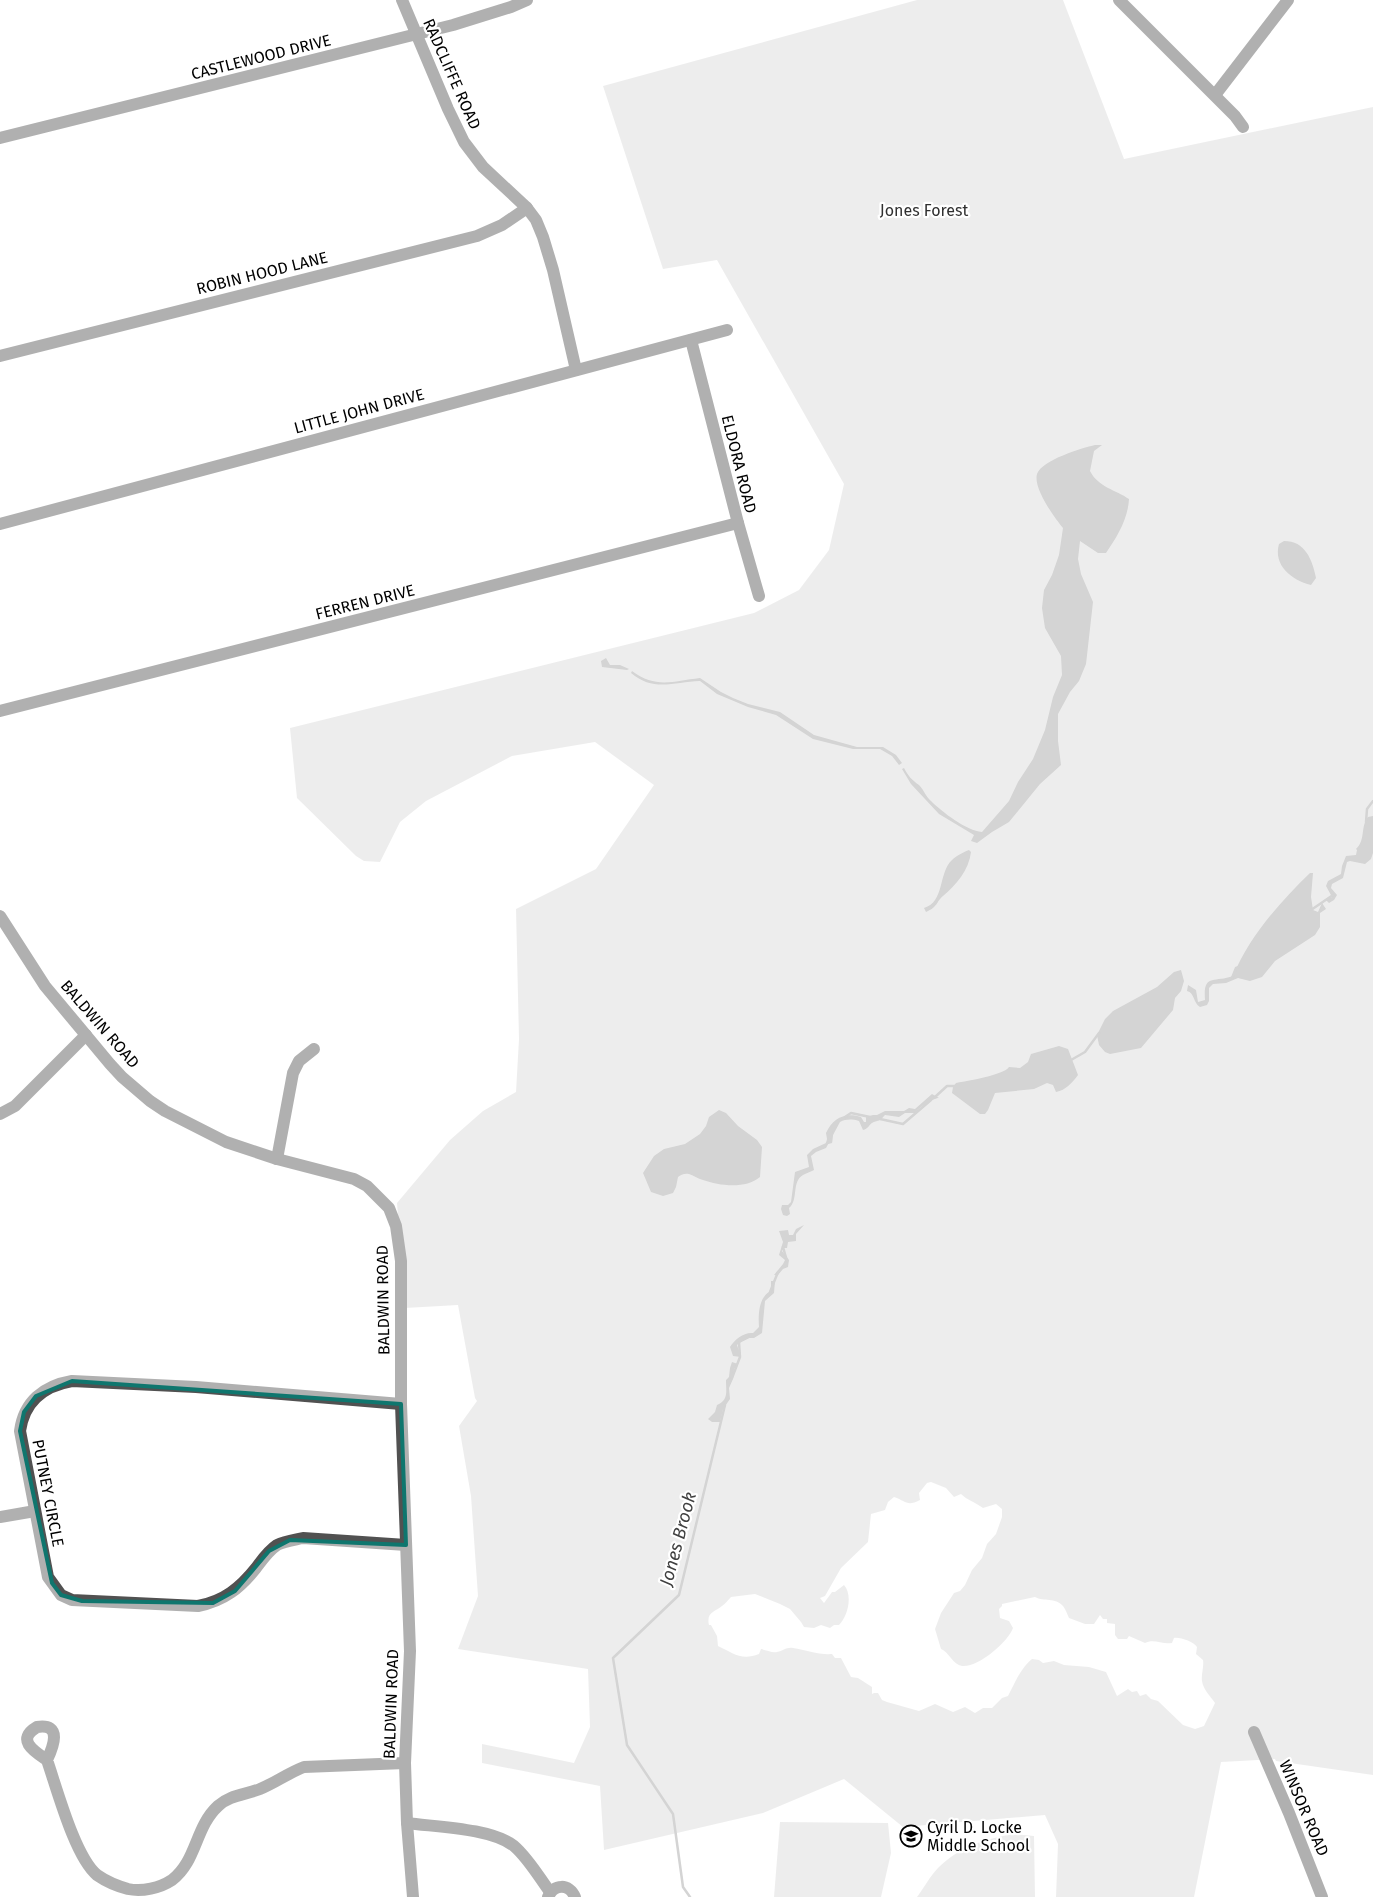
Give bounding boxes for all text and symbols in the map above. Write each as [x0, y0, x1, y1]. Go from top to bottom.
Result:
street label: RADCLIFFE ROAD [419, 16, 485, 132]
street label: CASTLEWOOD DRIVE [189, 30, 333, 84]
park label: Jones Forest [880, 201, 968, 220]
street label: ROBIN HOOD LANE [194, 248, 330, 298]
street label: LITTLE JOHN DRIVE [292, 384, 426, 438]
street label: ELDORA ROAD [718, 413, 760, 515]
street label: FERREN DRIVE [313, 580, 417, 624]
street label: BALDWIN ROAD [57, 976, 143, 1072]
street label: BALDWIN ROAD [373, 1245, 393, 1355]
street label: PUTNEY CIRCLE [28, 1438, 68, 1548]
water label: Jones Brook [655, 1489, 701, 1589]
street label: BALDWIN ROAD [380, 1649, 402, 1759]
street label: WINSOR ROAD [1275, 1757, 1333, 1859]
place label: Cyril D. Locke Middle School [927, 1818, 1030, 1855]
school or university icon: Cyril D. Locke Middle School [899, 1824, 923, 1848]

